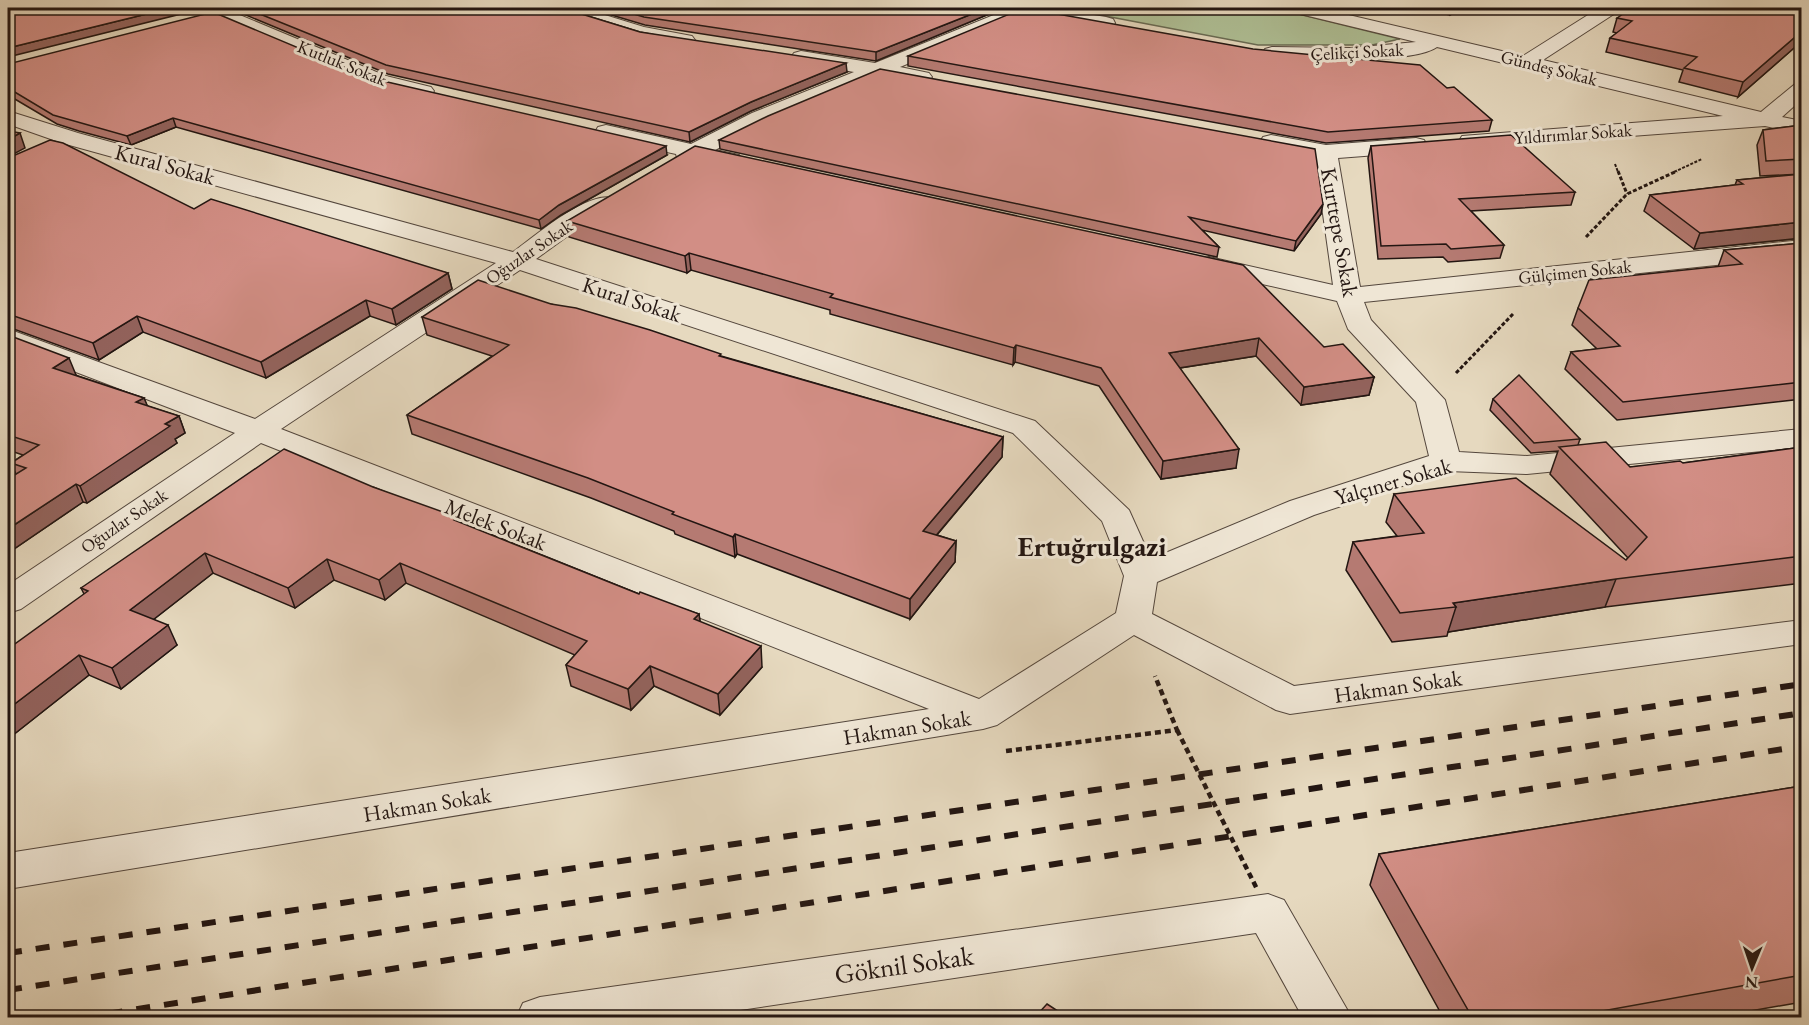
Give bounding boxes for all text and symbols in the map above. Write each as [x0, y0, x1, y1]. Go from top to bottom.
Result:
street label: Kutluk Sokak [294, 34, 391, 91]
street label: Çelikçi Sokak [1310, 38, 1405, 65]
street label: Gündeş Sokak [1498, 44, 1600, 91]
street label: Yıldırımlar Sokak [1513, 118, 1633, 149]
street label: Kural Sokak [112, 137, 219, 192]
street label: Kurttepe Sokak [1314, 165, 1365, 300]
street label: Oğuzlar Sokak [481, 214, 577, 289]
street label: Gülçimen Sokak [1517, 254, 1633, 289]
street label: Kural Sokak [579, 270, 686, 329]
street label: Yalçıner Sokak [1331, 451, 1456, 512]
street label: Oğuzlar Sokak [76, 483, 172, 558]
street label: Melek Sokak [441, 492, 551, 557]
district label: Ertuğrulgazi [1018, 528, 1166, 564]
street label: Hakman Sokak [1332, 663, 1465, 710]
street label: Hakman Sokak [841, 703, 974, 752]
street label: Hakman Sokak [361, 780, 494, 829]
street label: Göknil Sokak [832, 937, 976, 992]
north arrow [1722, 938, 1782, 998]
text: N [1745, 972, 1758, 993]

